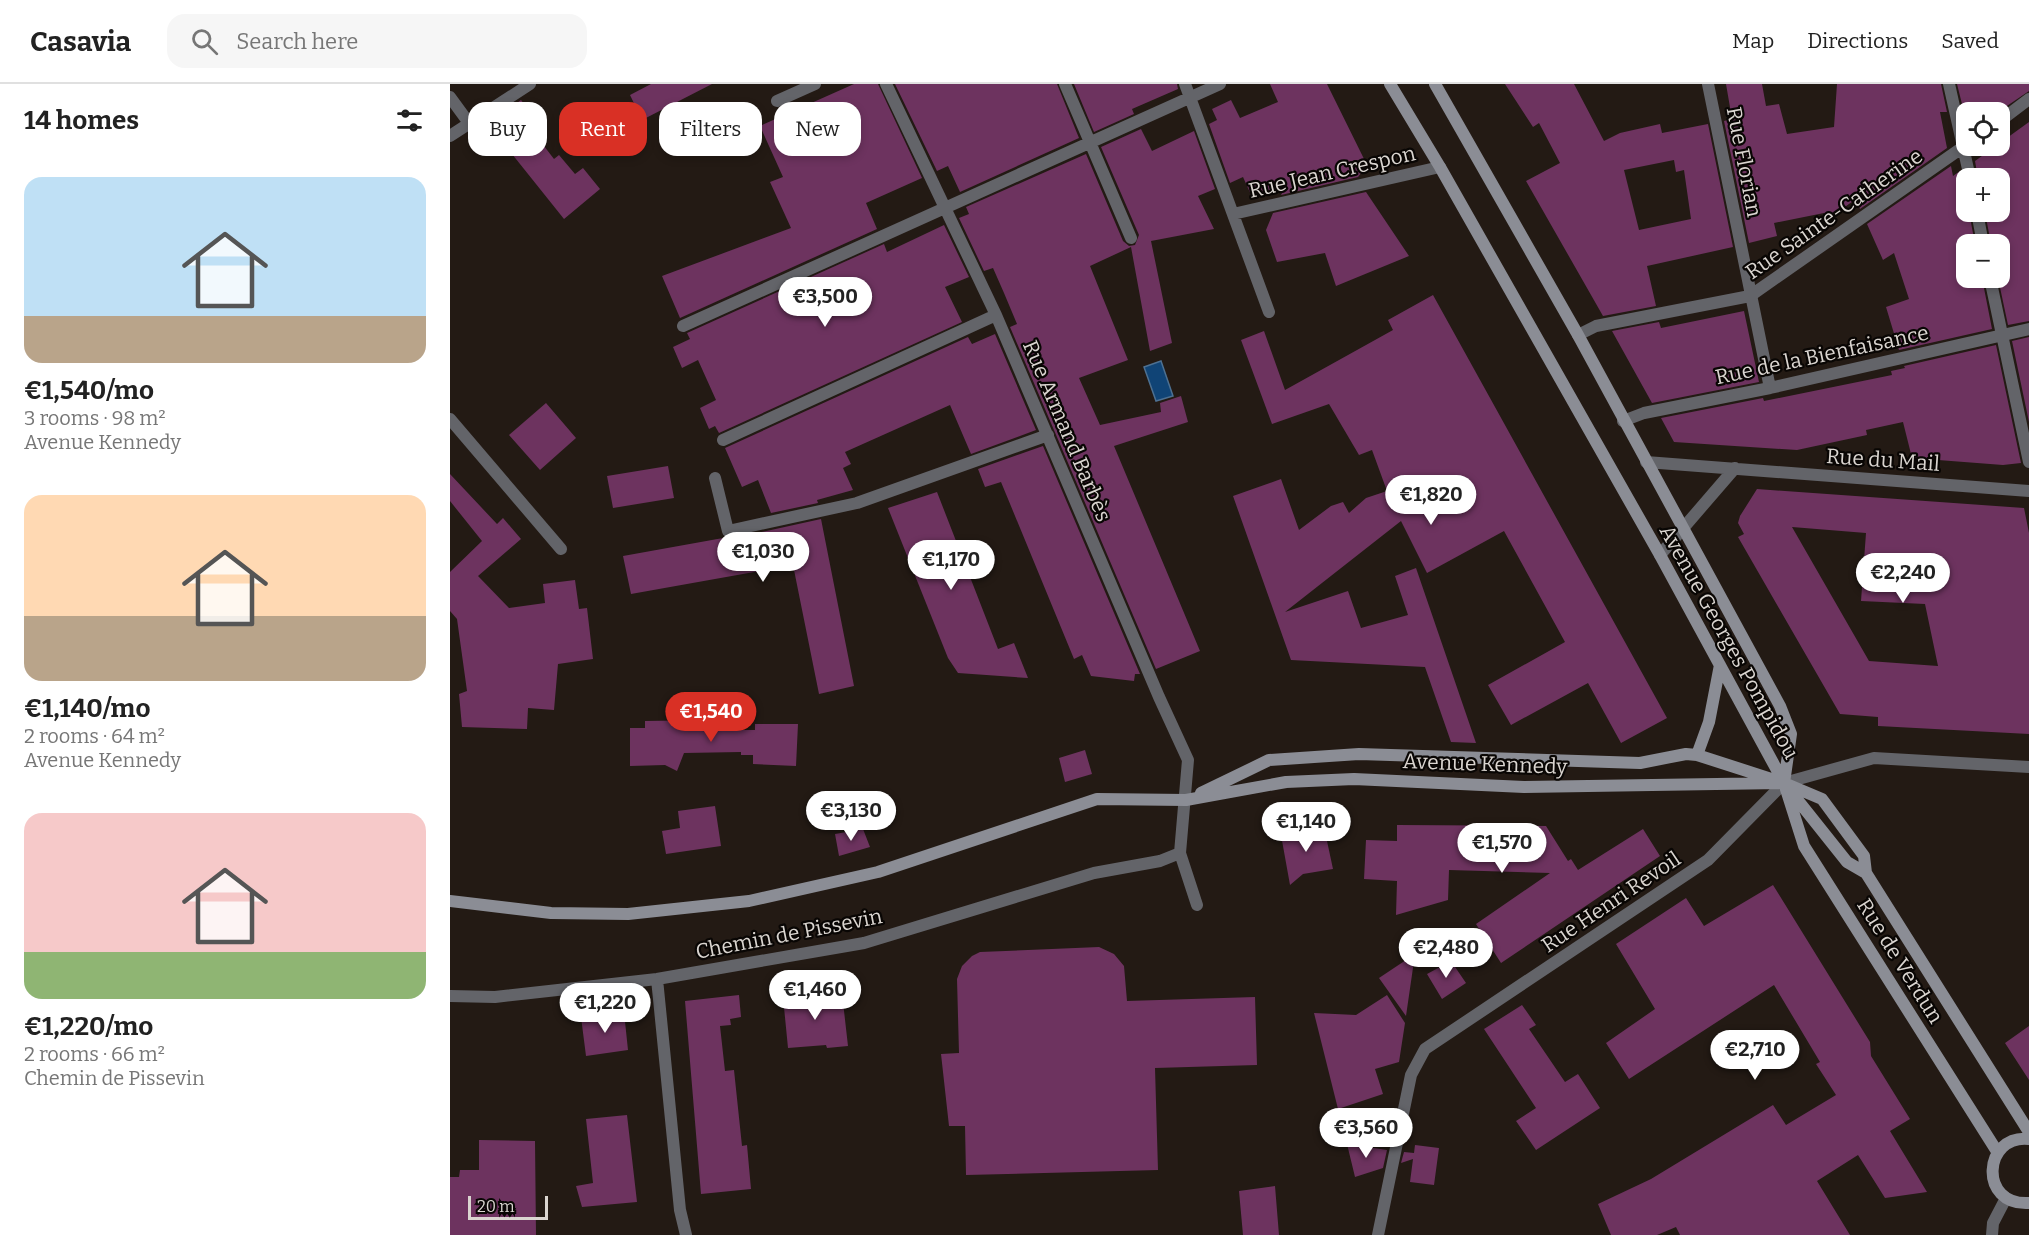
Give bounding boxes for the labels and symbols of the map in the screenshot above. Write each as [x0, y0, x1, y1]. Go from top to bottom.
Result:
street label: Rue Florian [1721, 105, 1767, 219]
street label: Rue Jean Crespon [1246, 140, 1418, 204]
street label: Rue Sainte-Catherine [1740, 143, 1928, 285]
pin: €3,500 [776, 277, 874, 328]
street label: Rue de la Bienfaisance [1713, 320, 1931, 390]
street label: Rue Armand Barbès [1017, 337, 1117, 525]
street label: Rue du Mail [1825, 443, 1941, 477]
pin: €1,820 [1382, 475, 1480, 526]
street label: Avenue Georges Pompidou [1654, 520, 1804, 764]
pin: €1,030 [714, 532, 812, 583]
pin: €1,170 [902, 540, 1000, 591]
pin: €2,240 [1854, 553, 1952, 604]
pin: €1,540 [662, 692, 760, 743]
street label: Avenue Kennedy [1402, 748, 1569, 780]
pin: €3,130 [802, 791, 900, 842]
pin: €1,140 [1257, 802, 1355, 853]
pin: €1,570 [1453, 823, 1551, 874]
street label: Rue Henri Revoil [1536, 846, 1686, 958]
street label: Rue de Verdun [1851, 894, 1949, 1028]
street label: Chemin de Pissevin [693, 903, 885, 965]
pin: €2,480 [1397, 928, 1495, 979]
pin: €1,460 [766, 970, 864, 1021]
pin: €1,220 [556, 983, 654, 1034]
pin: €2,710 [1706, 1030, 1804, 1081]
pin: €3,560 [1317, 1108, 1415, 1159]
scale bar [468, 1193, 548, 1220]

